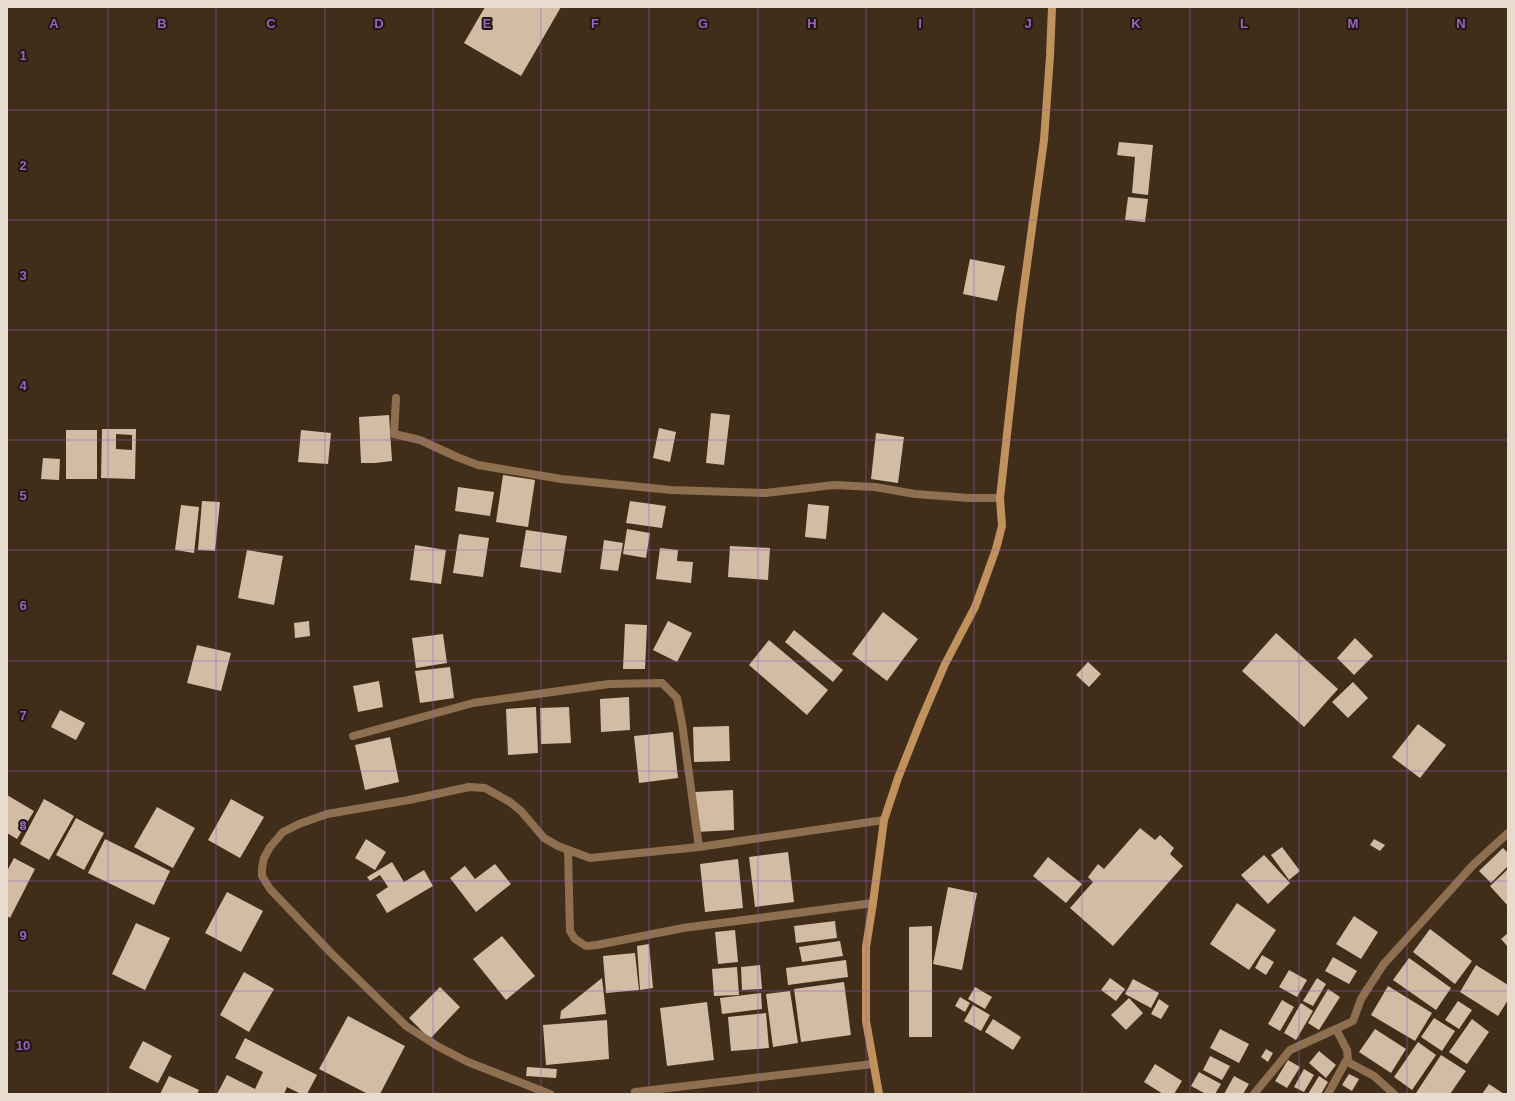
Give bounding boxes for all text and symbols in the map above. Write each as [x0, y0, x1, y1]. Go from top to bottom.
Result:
text: A [49, 16, 59, 31]
text: B [157, 16, 167, 31]
text: C [266, 16, 276, 31]
text: D [374, 16, 384, 31]
text: E [483, 16, 492, 31]
text: F [591, 16, 599, 31]
text: G [698, 16, 708, 31]
text: H [807, 16, 817, 31]
text: I [918, 16, 922, 31]
text: J [1024, 16, 1032, 31]
text: K [1131, 16, 1141, 31]
text: L [1240, 16, 1248, 31]
text: M [1348, 16, 1358, 31]
text: N [1456, 16, 1466, 31]
text: 1 [19, 48, 27, 63]
text: 2 [19, 158, 27, 173]
text: 3 [19, 268, 27, 283]
text: 4 [19, 378, 27, 393]
text: 5 [19, 488, 27, 503]
text: 6 [19, 598, 27, 613]
text: 7 [19, 708, 27, 723]
text: 8 [19, 818, 27, 833]
text: 9 [19, 928, 27, 943]
text: 10 [16, 1038, 30, 1053]

